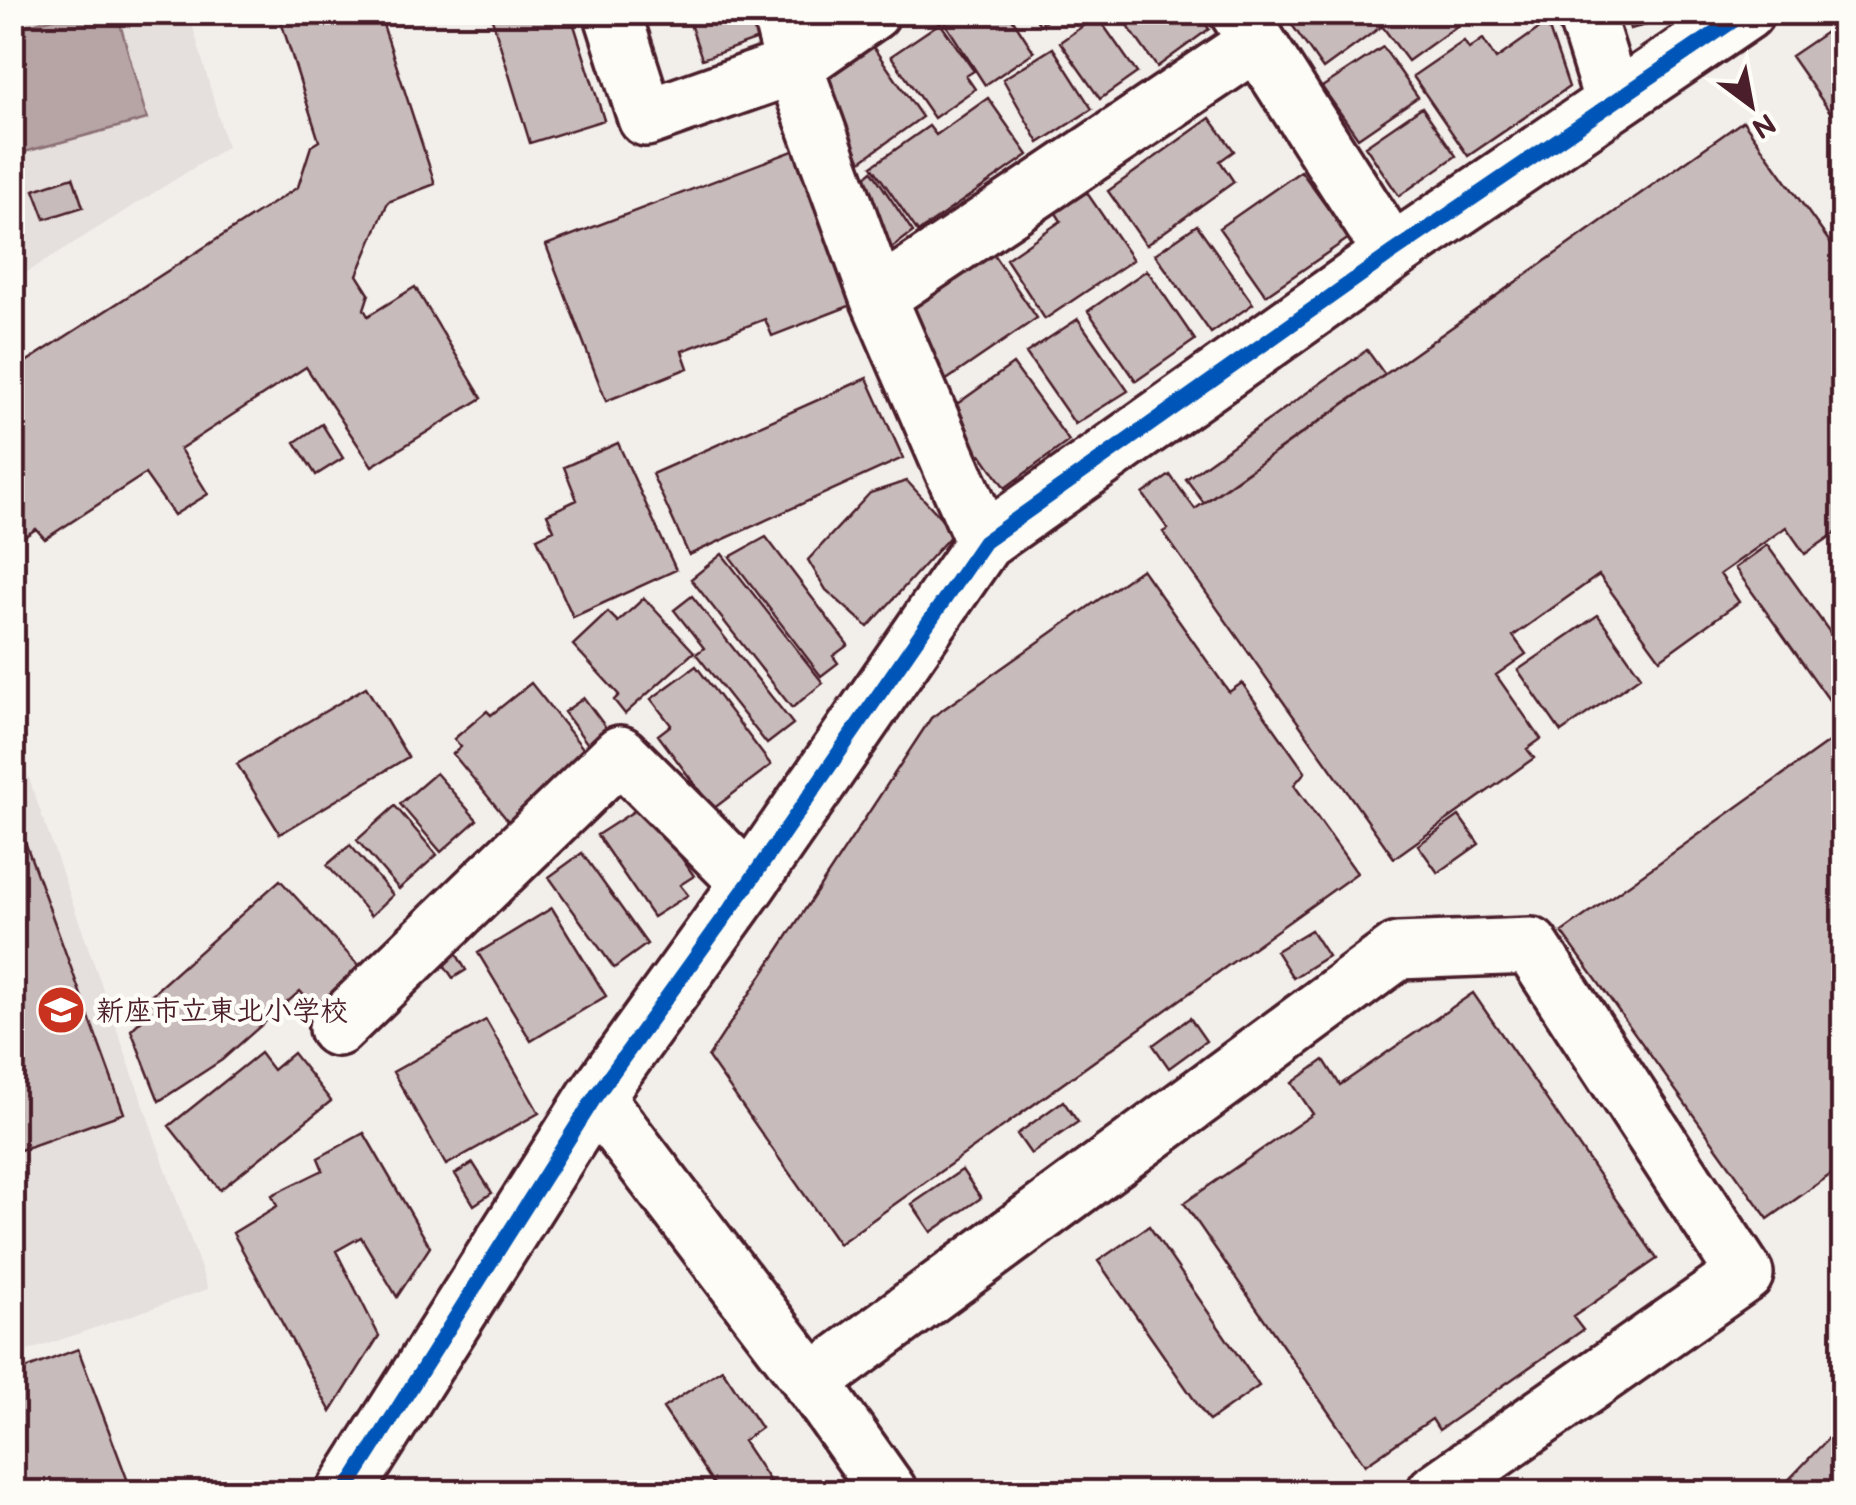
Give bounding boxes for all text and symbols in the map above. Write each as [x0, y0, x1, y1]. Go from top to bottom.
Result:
north arrow [1701, 55, 1801, 155]
text: N [1746, 105, 1781, 144]
school or university icon: 新座市立東北小学校 [35, 984, 87, 1036]
place label: 新座市立東北小学校 [96, 995, 348, 1028]

